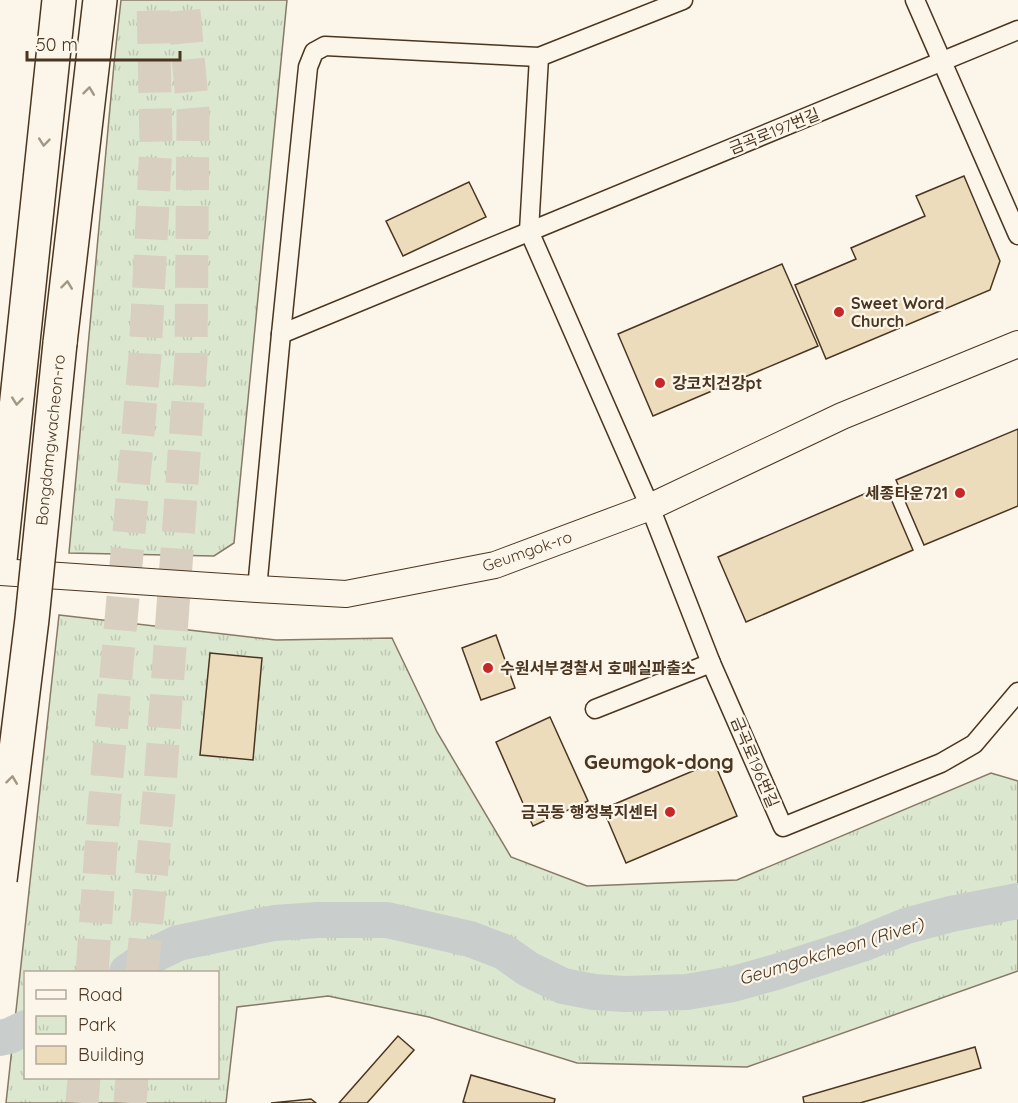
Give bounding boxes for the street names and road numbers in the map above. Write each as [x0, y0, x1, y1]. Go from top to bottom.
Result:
street label: 금곡로197번길 [726, 104, 822, 158]
street label: Bongdamgwacheon-ro [31, 354, 69, 526]
street label: Geumgok-ro [480, 526, 574, 576]
street label: 금곡로196번길 [727, 713, 783, 811]

